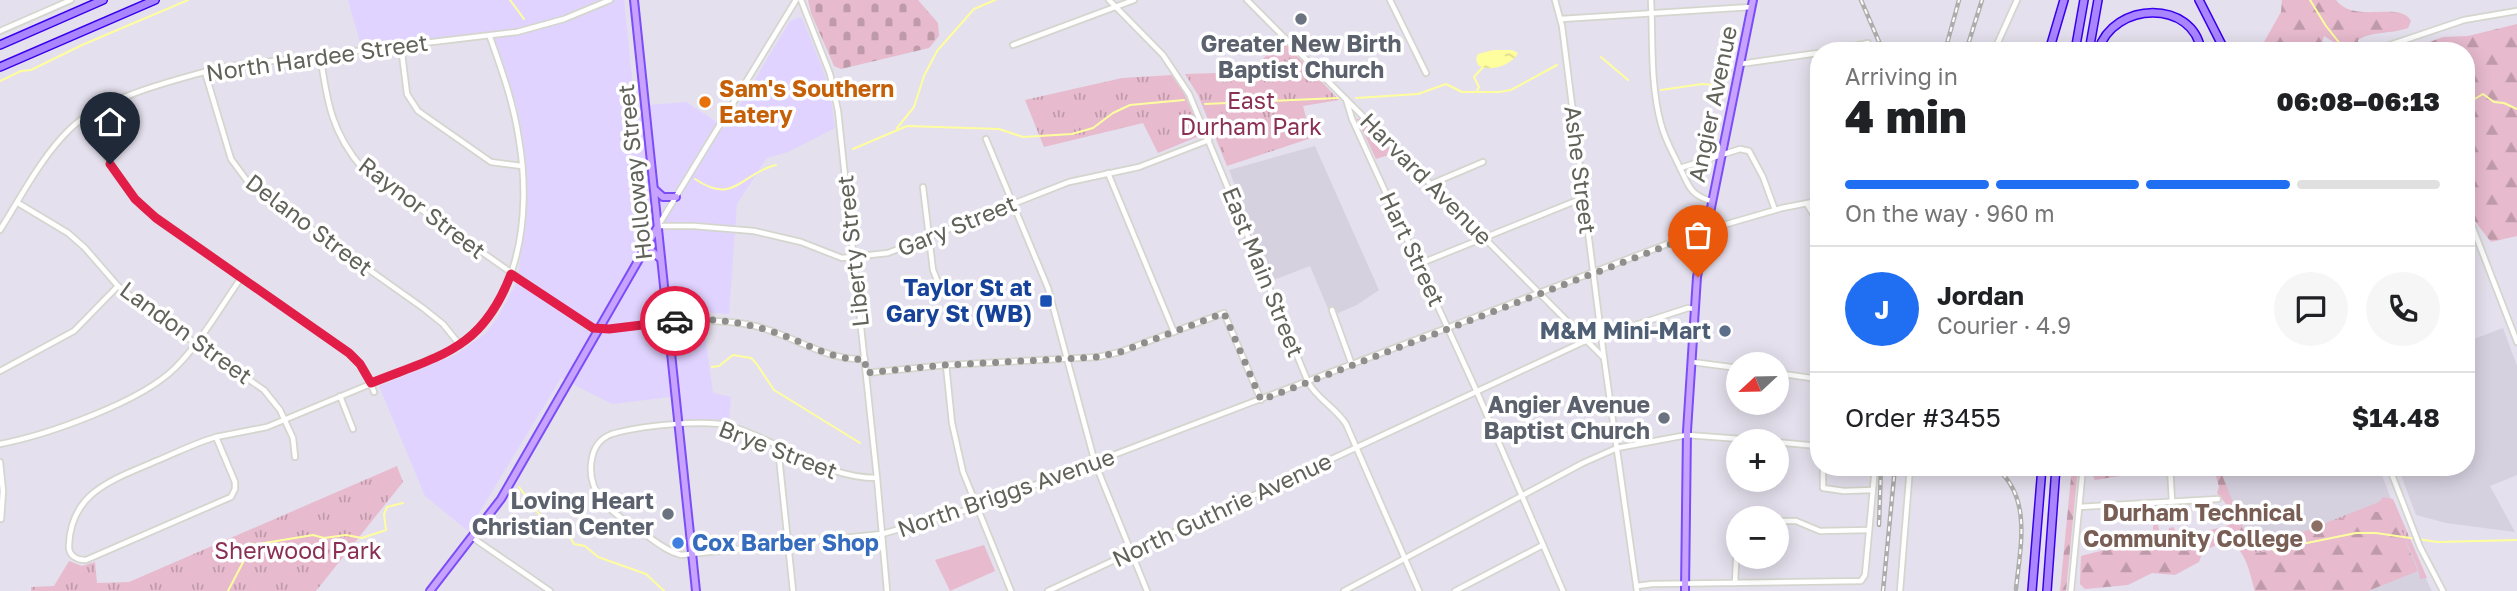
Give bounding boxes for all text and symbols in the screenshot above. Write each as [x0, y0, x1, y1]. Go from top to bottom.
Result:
marker: Greater New Birth Baptist Church [1293, 11, 1309, 27]
street label: Angier Avenue [1682, 23, 1742, 185]
street label: North Hardee Street [204, 28, 430, 86]
place label: Greater New Birth Baptist Church [1201, 29, 1401, 83]
text: Arriving in [1845, 62, 1958, 90]
place label: Sam's Southern Eatery [719, 74, 894, 128]
street label: Holloway Street [611, 83, 657, 261]
park label: East Durham Park [1180, 86, 1322, 140]
text: 06:08–06:13 [2277, 86, 2440, 117]
text: 4 min [1845, 88, 1967, 143]
pin [80, 92, 140, 164]
marker: Sam's Southern Eatery [697, 94, 713, 110]
icon: home [91, 103, 129, 141]
street label: Ashe Street [1559, 104, 1603, 236]
street label: Harvard Avenue [1355, 106, 1499, 250]
street label: Raynor Street [354, 150, 492, 264]
street label: Delano Street [241, 167, 379, 281]
street label: Liberty Street [830, 174, 874, 328]
street label: East Main Street [1217, 183, 1311, 361]
street label: Hart Street [1374, 187, 1452, 310]
street label: Gary Street [893, 189, 1020, 262]
text: On the way · 960 m [1845, 199, 2055, 227]
pin [1668, 205, 1728, 277]
icon: bag [1679, 216, 1717, 254]
button: chat [2274, 272, 2348, 346]
button: phone [2366, 272, 2440, 346]
place label: Taylor St at Gary St (WB) [886, 273, 1032, 327]
street label: Landon Street [115, 275, 258, 389]
text: Jordan [1937, 280, 2024, 311]
courier [640, 286, 710, 356]
marker: Taylor St at Gary St (WB) [1038, 293, 1054, 309]
text: J [1875, 294, 1889, 325]
icon: car [656, 302, 694, 340]
text: Courier · 4.9 [1937, 311, 2071, 339]
place label: M&M Mini-Mart [1540, 316, 1711, 344]
marker: M&M Mini-Mart [1717, 323, 1733, 339]
north arrow [1726, 352, 1788, 415]
map controls [1726, 352, 1789, 569]
place label: Angier Avenue Baptist Church [1484, 390, 1650, 444]
text: Order #3455 [1845, 402, 2001, 433]
text: $14.48 [2352, 402, 2440, 433]
marker: Angier Avenue Baptist Church [1656, 410, 1672, 426]
street label: Brye Street [715, 414, 842, 484]
button: + [1726, 429, 1789, 492]
street label: North Briggs Avenue [893, 442, 1118, 542]
street label: North Guthrie Avenue [1107, 446, 1336, 572]
place label: Loving Heart Christian Center [472, 486, 654, 540]
place label: Durham Technical Community College [2083, 498, 2303, 552]
marker: Loving Heart Christian Center [660, 506, 676, 522]
button: − [1726, 506, 1789, 569]
marker: Durham Technical Community College [2309, 518, 2325, 534]
place label: Cox Barber Shop [692, 528, 879, 556]
marker: Cox Barber Shop [670, 535, 686, 551]
park label: Sherwood Park [214, 536, 382, 564]

